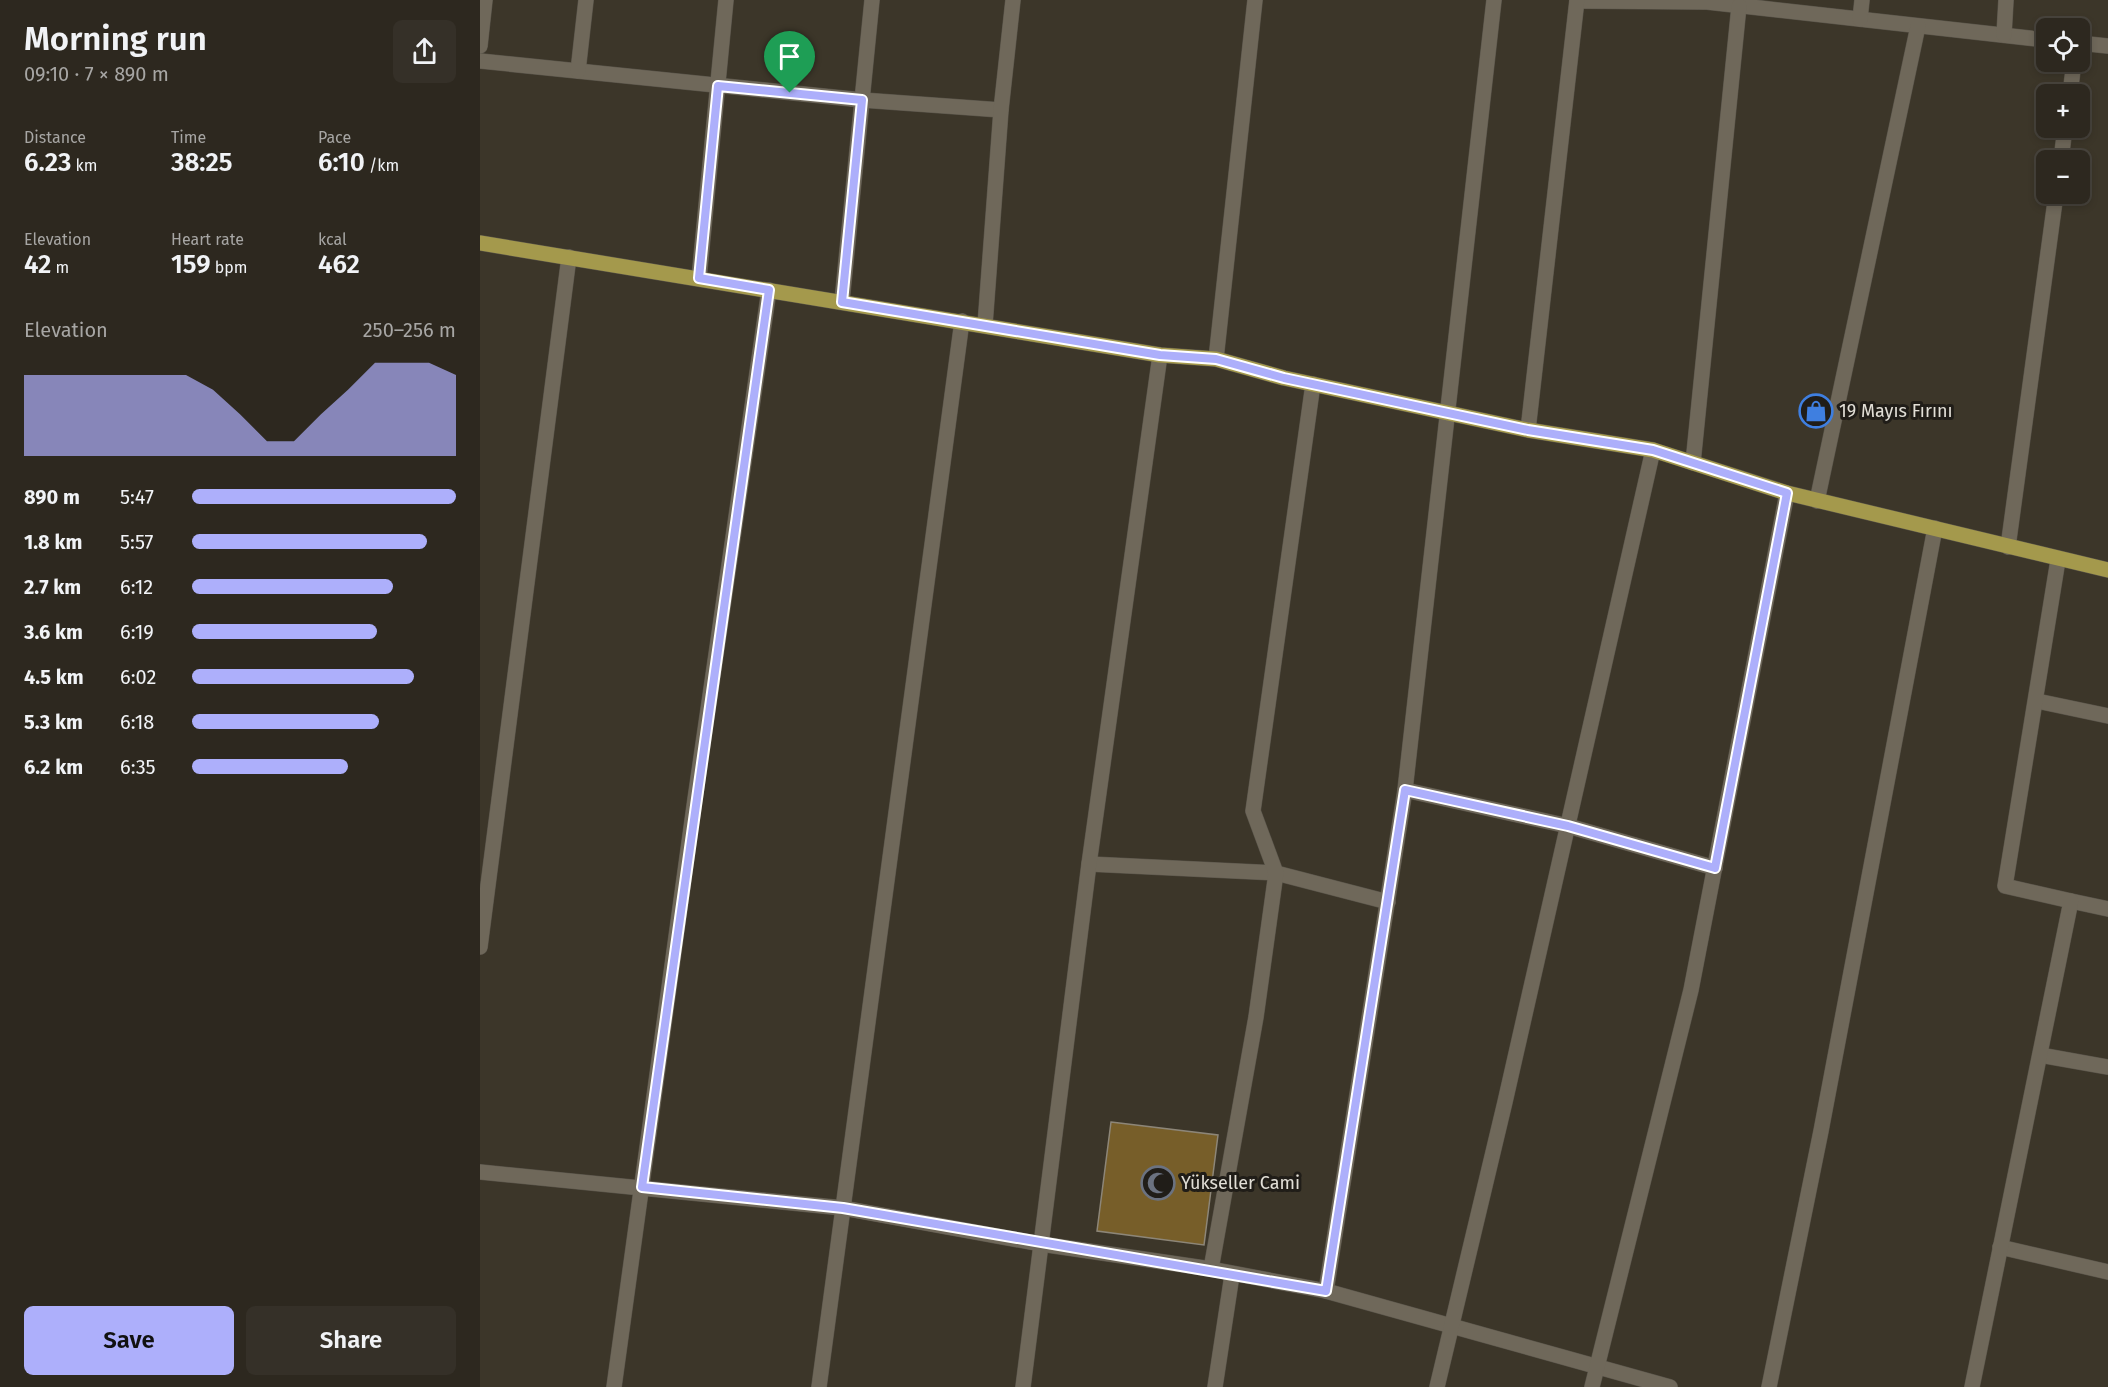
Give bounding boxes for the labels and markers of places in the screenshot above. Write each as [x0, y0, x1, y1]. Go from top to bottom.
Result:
pin [764, 31, 815, 93]
shop icon: 19 Mayıs Fırını [1798, 393, 1834, 429]
place label: 19 Mayıs Fırını [1839, 400, 1953, 422]
mosque icon: Yükseller Cami [1140, 1165, 1176, 1201]
place label: Yükseller Cami [1181, 1172, 1300, 1194]

